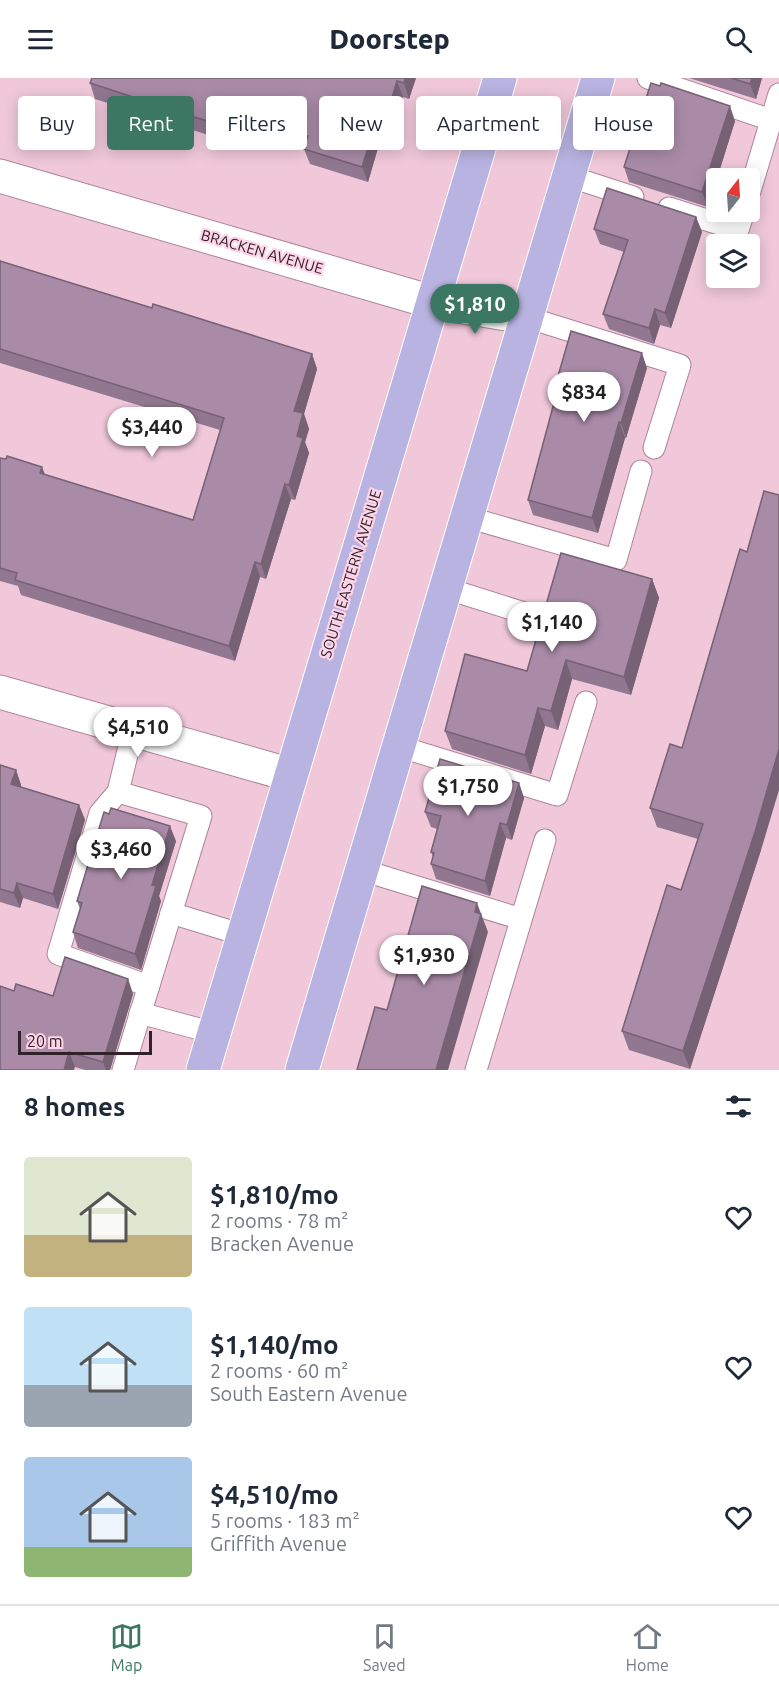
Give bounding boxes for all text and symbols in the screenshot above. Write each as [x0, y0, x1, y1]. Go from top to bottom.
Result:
icon: menu [24, 23, 57, 56]
icon: search [722, 23, 755, 56]
text: Doorstep [329, 24, 450, 54]
chip: Buy [18, 96, 95, 150]
chip: Rent [107, 96, 194, 150]
chip: Filters [206, 96, 307, 150]
chip: New [319, 96, 404, 150]
chip: Apartment [416, 96, 561, 150]
chip: House [573, 96, 674, 150]
north arrow [706, 168, 760, 222]
map controls [706, 168, 760, 288]
street label: BRACKEN AVENUE [199, 226, 325, 277]
button: layers [706, 234, 760, 288]
pin: $1,810 [426, 284, 524, 335]
text: $1,810 [444, 292, 506, 315]
pin: $834 [548, 372, 620, 423]
text: $834 [561, 380, 607, 403]
pin: $3,440 [103, 407, 201, 458]
text: $3,440 [121, 415, 183, 438]
street label: SOUTH EASTERN AVENUE [317, 488, 384, 660]
pin: $1,140 [503, 602, 601, 653]
text: $1,140 [521, 610, 583, 633]
pin: $4,510 [89, 707, 187, 758]
text: $4,510 [107, 715, 169, 738]
pin: $1,750 [419, 766, 517, 817]
text: $1,750 [437, 774, 499, 797]
pin: $3,460 [72, 829, 170, 880]
text: $3,460 [90, 837, 152, 860]
pin: $1,930 [375, 935, 473, 986]
text: $1,930 [393, 943, 455, 966]
scale bar [18, 1028, 152, 1055]
text: 20 m [27, 1032, 63, 1050]
icon: filters [722, 1090, 755, 1123]
text: 8 homes [24, 1092, 125, 1121]
text: $1,810/mo [210, 1180, 339, 1209]
icon: home [72, 1181, 144, 1253]
icon: heart [722, 1201, 755, 1234]
text: 2 rooms · 78 m² [210, 1209, 348, 1232]
text: Bracken Avenue [210, 1232, 354, 1255]
text: $1,140/mo [210, 1330, 339, 1359]
icon: home [72, 1331, 144, 1403]
icon: heart [722, 1351, 755, 1384]
text: 2 rooms · 60 m² [210, 1359, 348, 1382]
text: South Eastern Avenue [210, 1382, 407, 1405]
text: $4,510/mo [210, 1480, 339, 1509]
icon: home [72, 1481, 144, 1553]
icon: heart [722, 1501, 755, 1534]
text: 5 rooms · 183 m² [210, 1509, 360, 1532]
text: Griffith Avenue [210, 1532, 347, 1555]
tab: Map [110, 1620, 143, 1674]
tab: Saved [363, 1620, 406, 1674]
tab: Home [626, 1620, 669, 1674]

